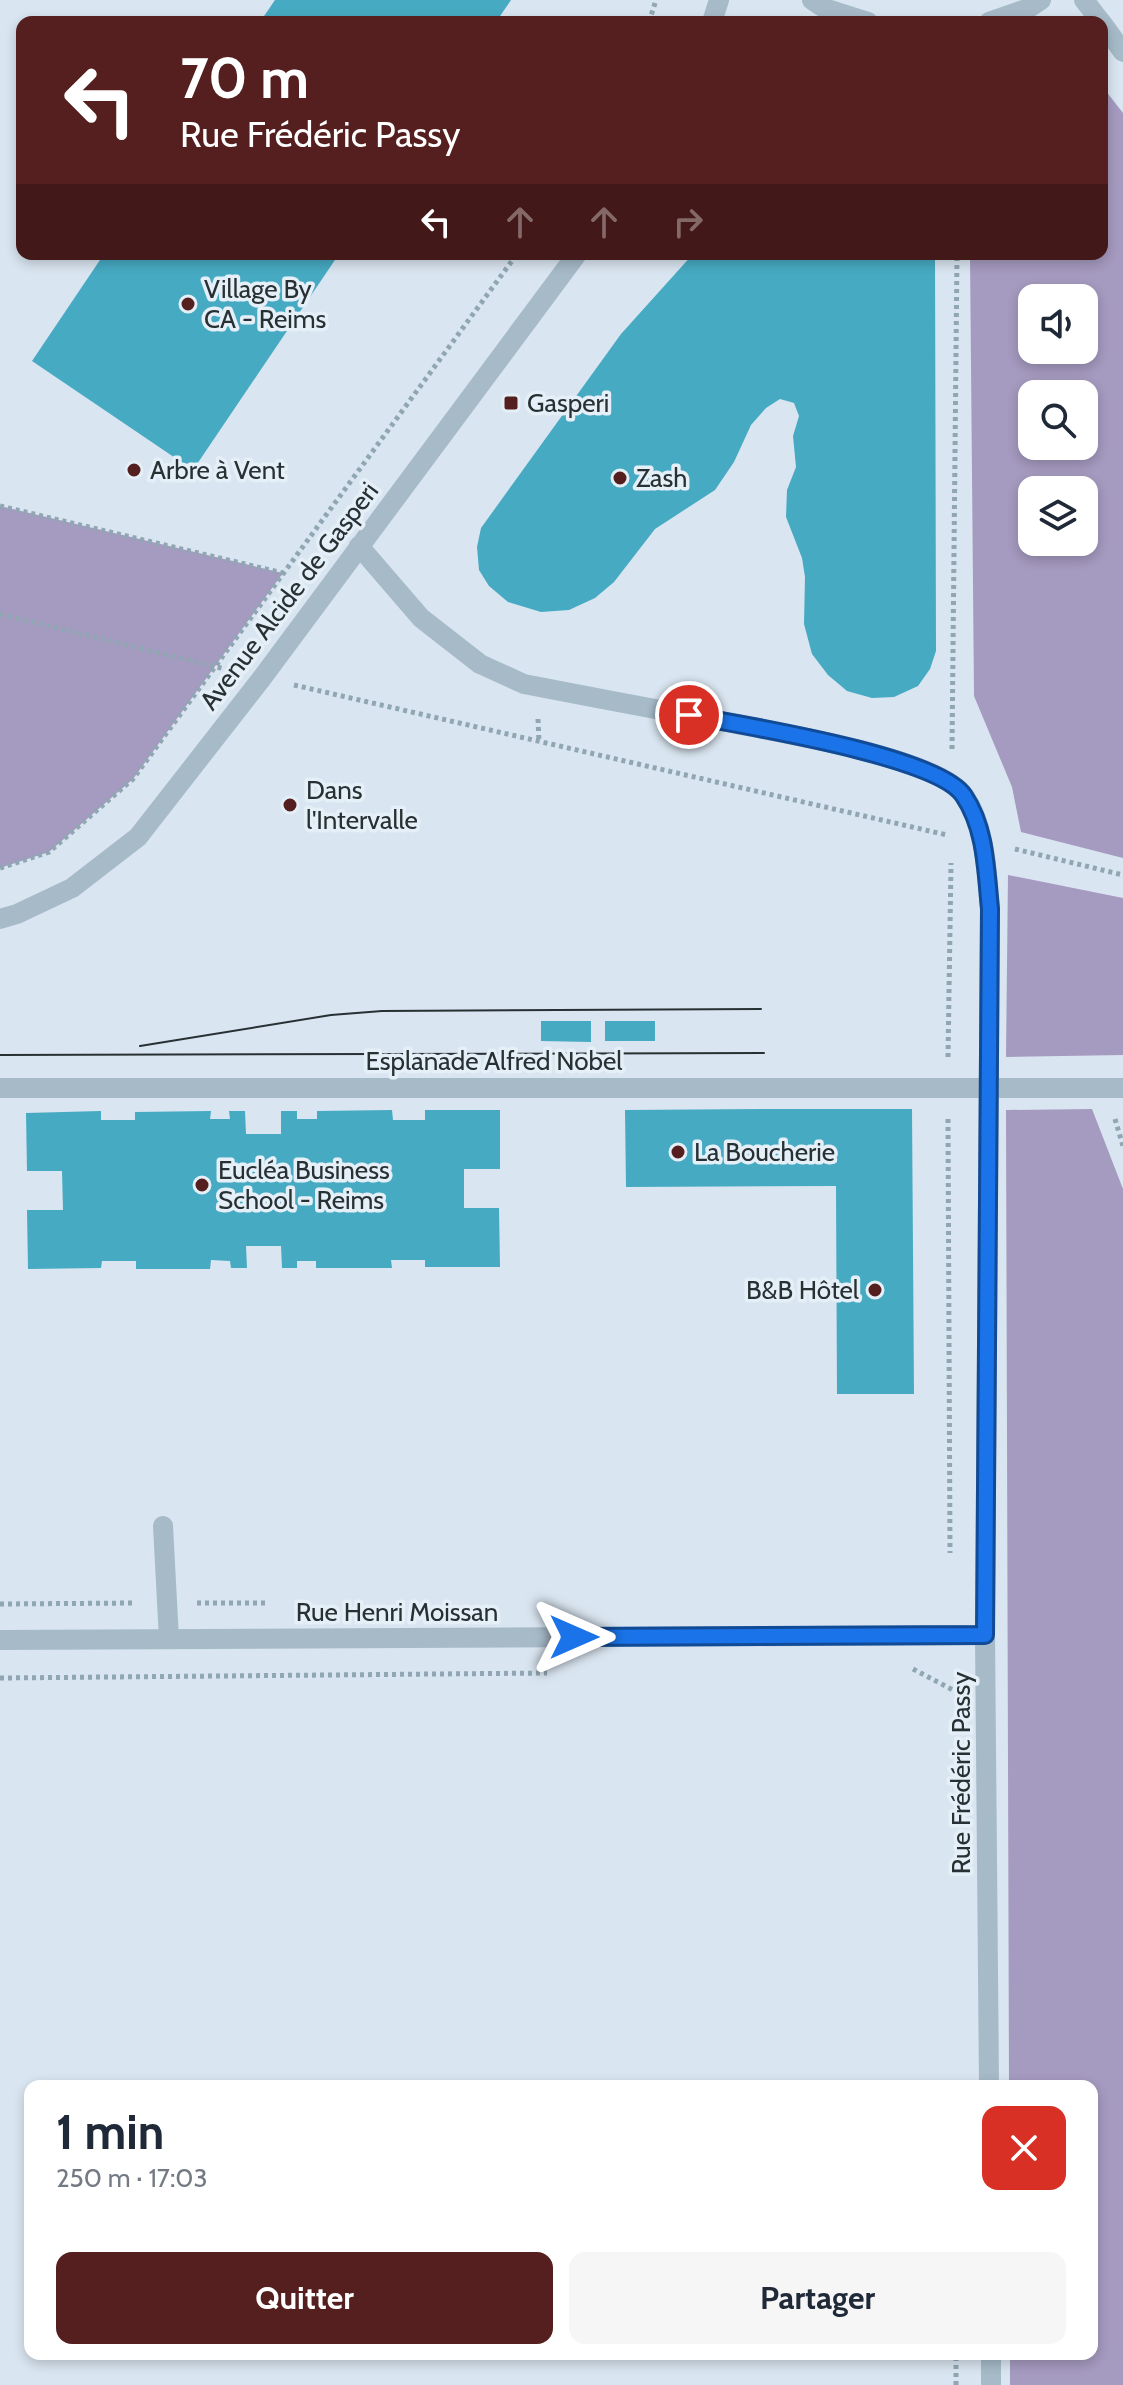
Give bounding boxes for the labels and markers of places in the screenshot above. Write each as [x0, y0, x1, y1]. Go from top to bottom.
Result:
place label: Village By CA - Reims [204, 273, 327, 335]
marker: Village By CA - Reims [179, 295, 197, 313]
place label: Gasperi [527, 387, 609, 419]
marker: Gasperi [502, 394, 520, 412]
place label: Arbre à Vent [150, 454, 285, 486]
marker: Arbre à Vent [125, 461, 143, 479]
place label: Zash [636, 462, 687, 494]
marker: Zash [611, 469, 629, 487]
pin [655, 681, 723, 749]
place label: Dans l'Intervalle [306, 774, 418, 836]
marker: Dans l'Intervalle [281, 796, 299, 814]
place label: La Boucherie [694, 1136, 835, 1168]
marker: La Boucherie [669, 1143, 687, 1161]
place label: Eucléa Business School - Reims [218, 1154, 390, 1216]
marker: Eucléa Business School - Reims [193, 1176, 211, 1194]
place label: B&B Hôtel [746, 1274, 859, 1306]
marker: B&B Hôtel [866, 1281, 884, 1299]

